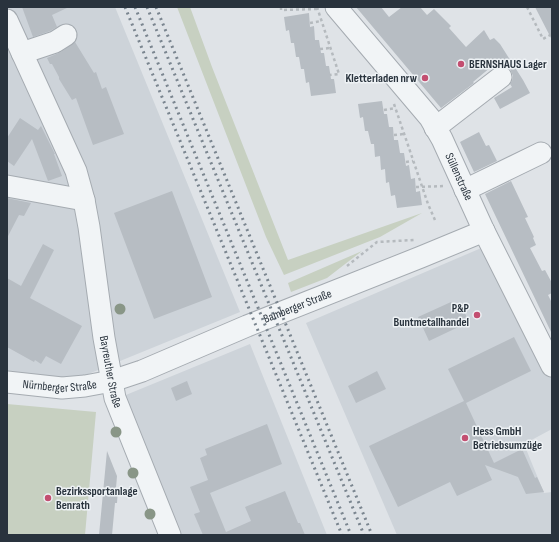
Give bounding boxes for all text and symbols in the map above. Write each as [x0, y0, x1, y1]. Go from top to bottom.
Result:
place label: BERNSHAUS Lager [469, 57, 547, 72]
marker: BERNSHAUS Lager [456, 59, 466, 69]
place label: Kletterladen nrw [345, 71, 418, 86]
marker: Kletterladen nrw [420, 73, 430, 83]
street label: Süllenstraße [441, 151, 476, 203]
street label: Bamberger Straße [261, 286, 334, 327]
place label: P&P Buntmetallhandel [394, 301, 470, 330]
marker: P&P Buntmetallhandel [472, 310, 482, 320]
street label: Bayreuther Straße [96, 335, 125, 410]
street label: Nürnberger Straße [22, 377, 98, 396]
place label: Hess GmbH Betriebsumzüge [473, 424, 542, 453]
marker: Hess GmbH Betriebsumzüge [460, 433, 470, 443]
place label: Bezirkssportanlage Benrath [56, 484, 138, 513]
marker: Bezirkssportanlage Benrath [43, 493, 53, 503]

